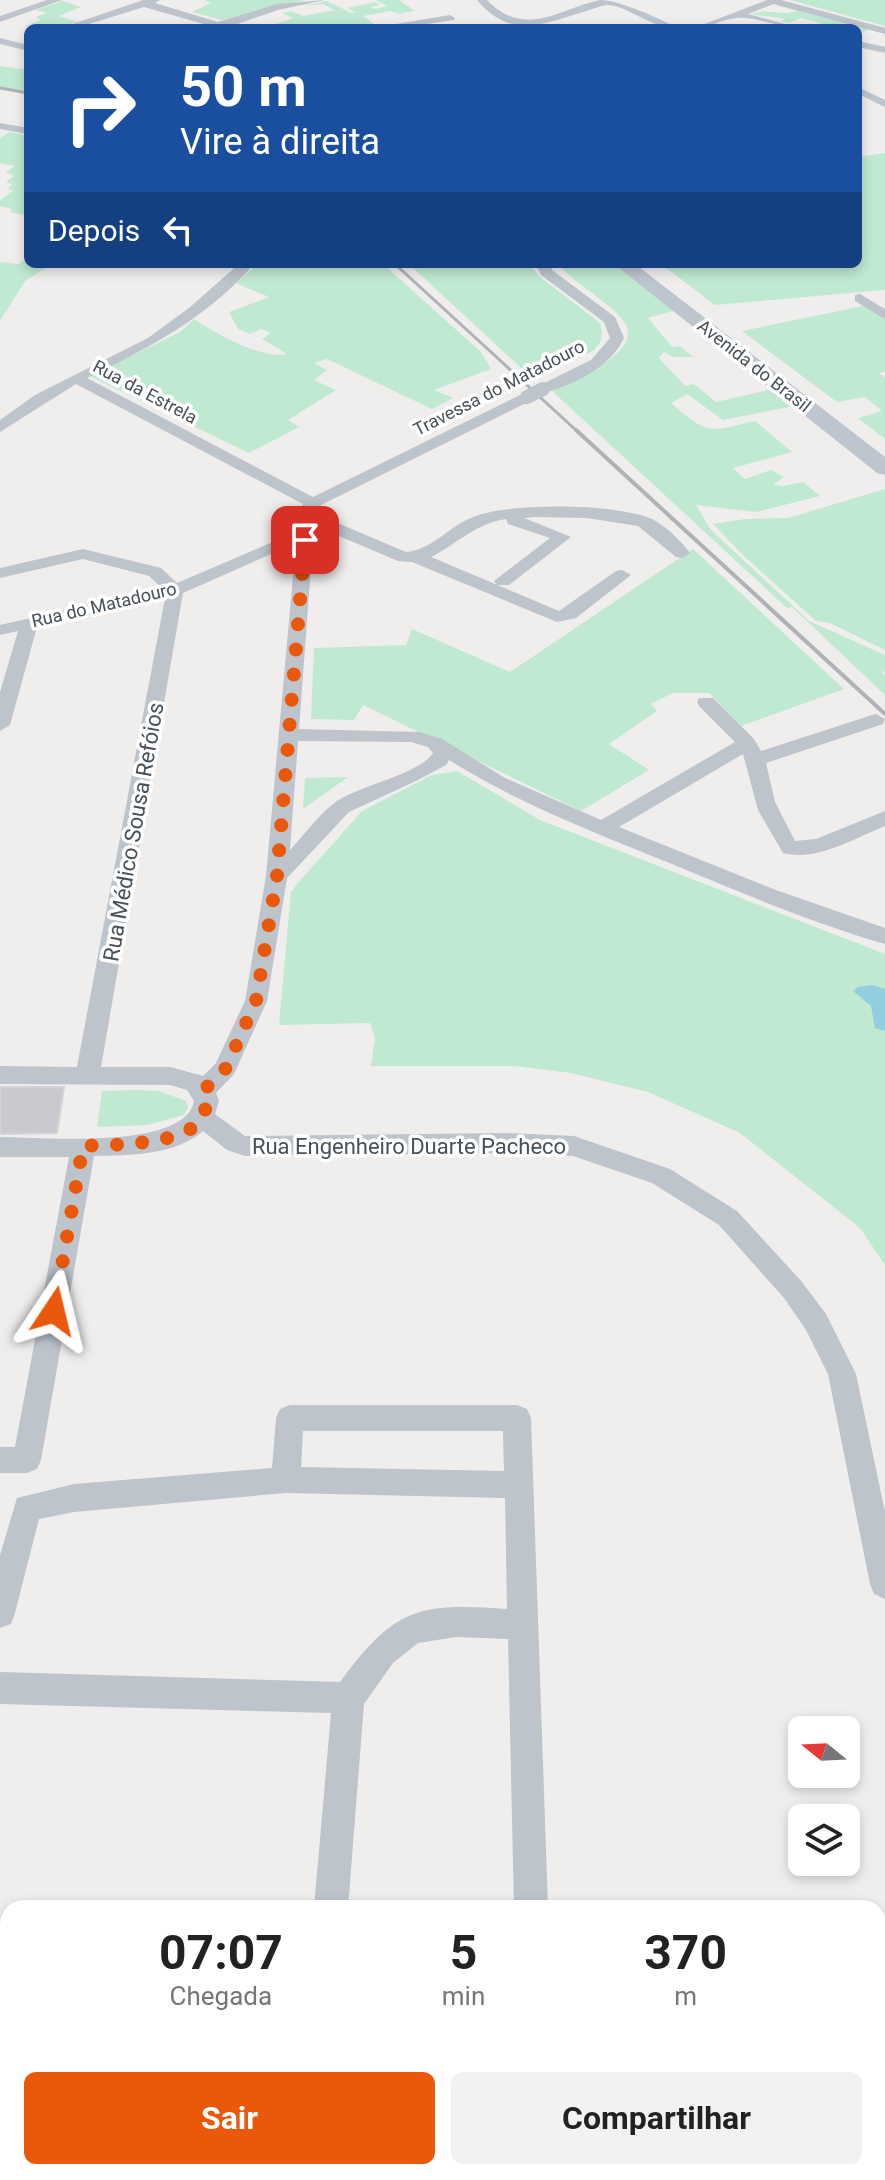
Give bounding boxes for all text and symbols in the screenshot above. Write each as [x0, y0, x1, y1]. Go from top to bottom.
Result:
text: 50 m [180, 54, 307, 120]
icon: right [48, 56, 152, 160]
text: Vire à direita [180, 121, 380, 163]
icon: left [156, 208, 200, 252]
text: Depois [48, 213, 140, 248]
street label: Avenida do Brasil [694, 315, 815, 416]
street label: Travessa do Matadouro [410, 335, 588, 440]
street label: Rua da Estrela [90, 355, 201, 428]
pin [271, 506, 339, 574]
icon: arrive [283, 518, 327, 562]
street label: Rua do Matadouro [29, 578, 178, 631]
street label: Rua Médico Sousa Refóios [98, 701, 169, 963]
street label: Rua Engenheiro Duarte Pacheco [252, 1134, 566, 1159]
position arrow [12, 1269, 96, 1353]
north arrow [788, 1716, 860, 1788]
map controls [788, 1716, 860, 1876]
button: layers [788, 1804, 860, 1876]
text: 07:07 [159, 1924, 283, 1981]
text: 5 [450, 1924, 477, 1981]
text: 370 [644, 1924, 727, 1981]
text: Chegada [170, 1981, 272, 2011]
text: min [442, 1981, 485, 2011]
text: m [674, 1981, 697, 2011]
button: Sair [24, 2072, 435, 2164]
button: Compartilhar [451, 2072, 862, 2164]

